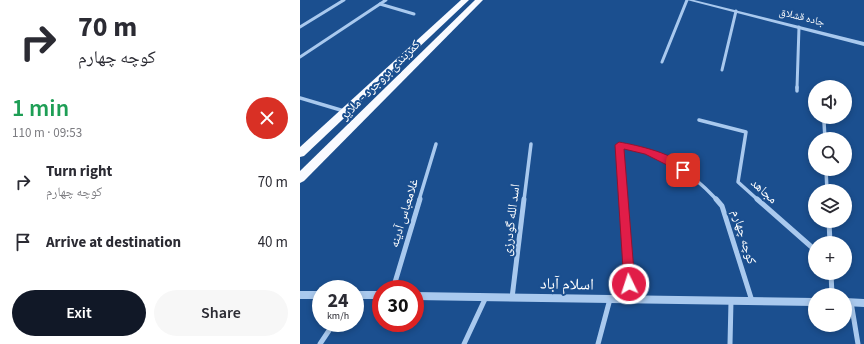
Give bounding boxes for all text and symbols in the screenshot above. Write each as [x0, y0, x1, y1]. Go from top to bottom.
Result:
street label: جاده قشلاق [777, 4, 827, 30]
text: 70 m [78, 7, 137, 47]
icon: right [12, 16, 64, 68]
street label: کمربندی بروجرد - ملایر [335, 35, 425, 125]
text: کوچه چهارم [78, 45, 156, 70]
map controls [808, 80, 852, 332]
button: sound [808, 80, 852, 124]
text: 1 min [12, 91, 69, 126]
button: close [246, 97, 288, 139]
text: 110 m · 09:53 [12, 124, 82, 142]
button: search [808, 132, 852, 176]
pin [666, 153, 700, 187]
icon: arrive [672, 159, 694, 181]
text: Turn right [46, 161, 112, 182]
icon: right [12, 171, 34, 193]
text: 70 m [258, 172, 288, 193]
street label: مجاهد [747, 174, 781, 208]
street label: غلامعباس آدینه [385, 176, 423, 250]
text: کوچه چهارم [46, 183, 102, 201]
street label: اسد الله گودرزی [498, 183, 524, 257]
button: layers [808, 184, 852, 228]
street label: کوچه چهارم [727, 208, 761, 267]
icon: arrive [12, 231, 34, 253]
text: Arrive at destination [46, 232, 181, 253]
text: 40 m [258, 232, 288, 253]
button: + [808, 236, 852, 280]
position arrow [608, 263, 650, 305]
street label: اسلام آباد [540, 273, 594, 295]
speed limit sign: 30 [372, 280, 424, 332]
text: 24 [327, 287, 349, 315]
button: − [808, 288, 852, 332]
button: Exit [12, 290, 146, 336]
button: Share [154, 290, 288, 336]
text: km/h [327, 309, 349, 323]

